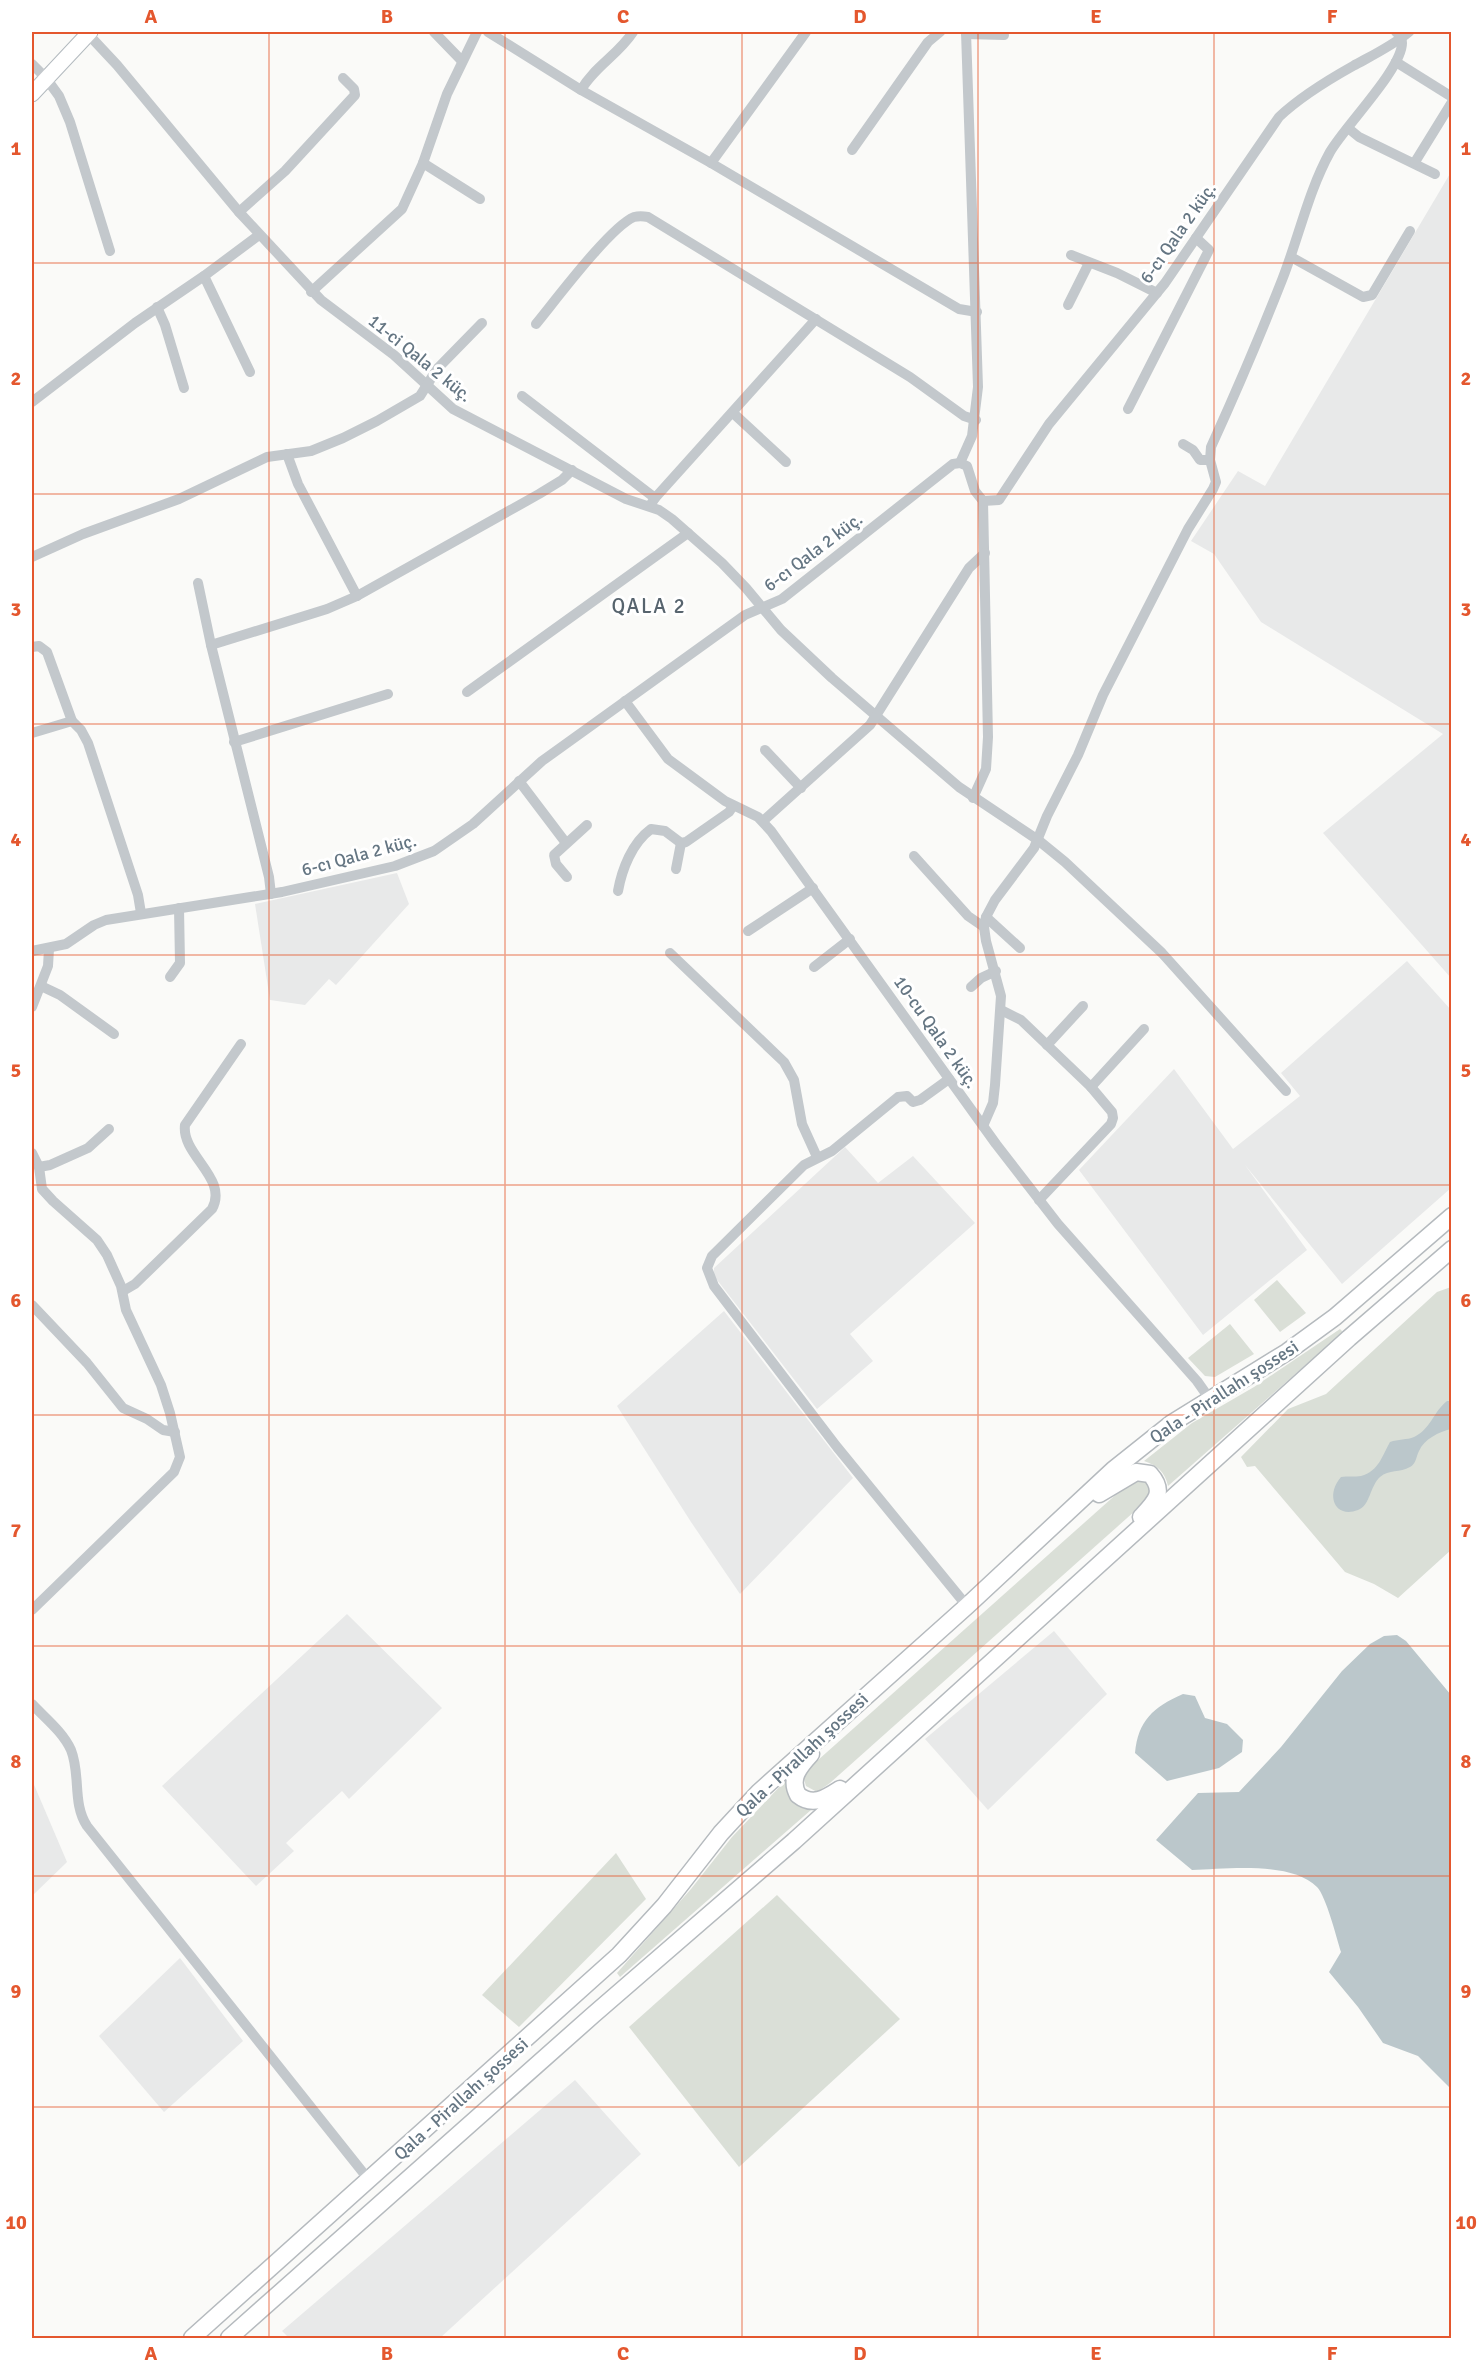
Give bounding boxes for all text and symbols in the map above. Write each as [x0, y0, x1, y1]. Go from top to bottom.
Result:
text: A [145, 4, 158, 29]
text: B [381, 4, 393, 29]
text: C [617, 4, 629, 29]
text: D [853, 4, 867, 29]
text: E [1090, 4, 1102, 29]
text: F [1327, 4, 1338, 29]
text: 1 [11, 136, 22, 161]
text: 1 [1461, 136, 1472, 161]
street label: 6-cı Qala 2 küç. [1135, 178, 1221, 288]
street label: 11-ci Qala 2 küç. [364, 309, 476, 407]
text: 2 [11, 366, 21, 391]
text: 2 [1461, 366, 1471, 391]
street label: 6-cı Qala 2 küç. [759, 508, 867, 596]
district label: QALA 2 [612, 593, 686, 619]
text: 3 [11, 597, 21, 622]
text: 3 [1461, 597, 1471, 622]
text: 4 [11, 827, 22, 852]
text: 4 [1461, 827, 1472, 852]
street label: 6-cı Qala 2 küç. [299, 829, 419, 881]
street label: 10-cu Qala 2 küç. [889, 971, 983, 1093]
text: 5 [11, 1058, 21, 1083]
text: 5 [1461, 1058, 1471, 1083]
text: 6 [11, 1288, 22, 1313]
text: 6 [1461, 1288, 1472, 1313]
street label: Qala - Pirallahı şossesi [1145, 1336, 1303, 1448]
text: 7 [11, 1518, 22, 1543]
text: 7 [1461, 1518, 1472, 1543]
street label: Qala - Pirallahı şossesi [731, 1688, 873, 1822]
text: 8 [11, 1749, 22, 1774]
text: 8 [1461, 1749, 1472, 1774]
text: 9 [11, 1979, 22, 2004]
text: 9 [1461, 1979, 1472, 2004]
street label: Qala - Pirallahı şossesi [389, 2033, 533, 2165]
text: 10 [5, 2210, 27, 2235]
text: 10 [1455, 2210, 1477, 2235]
text: A [145, 2341, 158, 2366]
text: B [381, 2341, 393, 2366]
text: C [617, 2341, 629, 2366]
text: D [853, 2341, 867, 2366]
text: E [1090, 2341, 1102, 2366]
text: F [1327, 2341, 1338, 2366]

